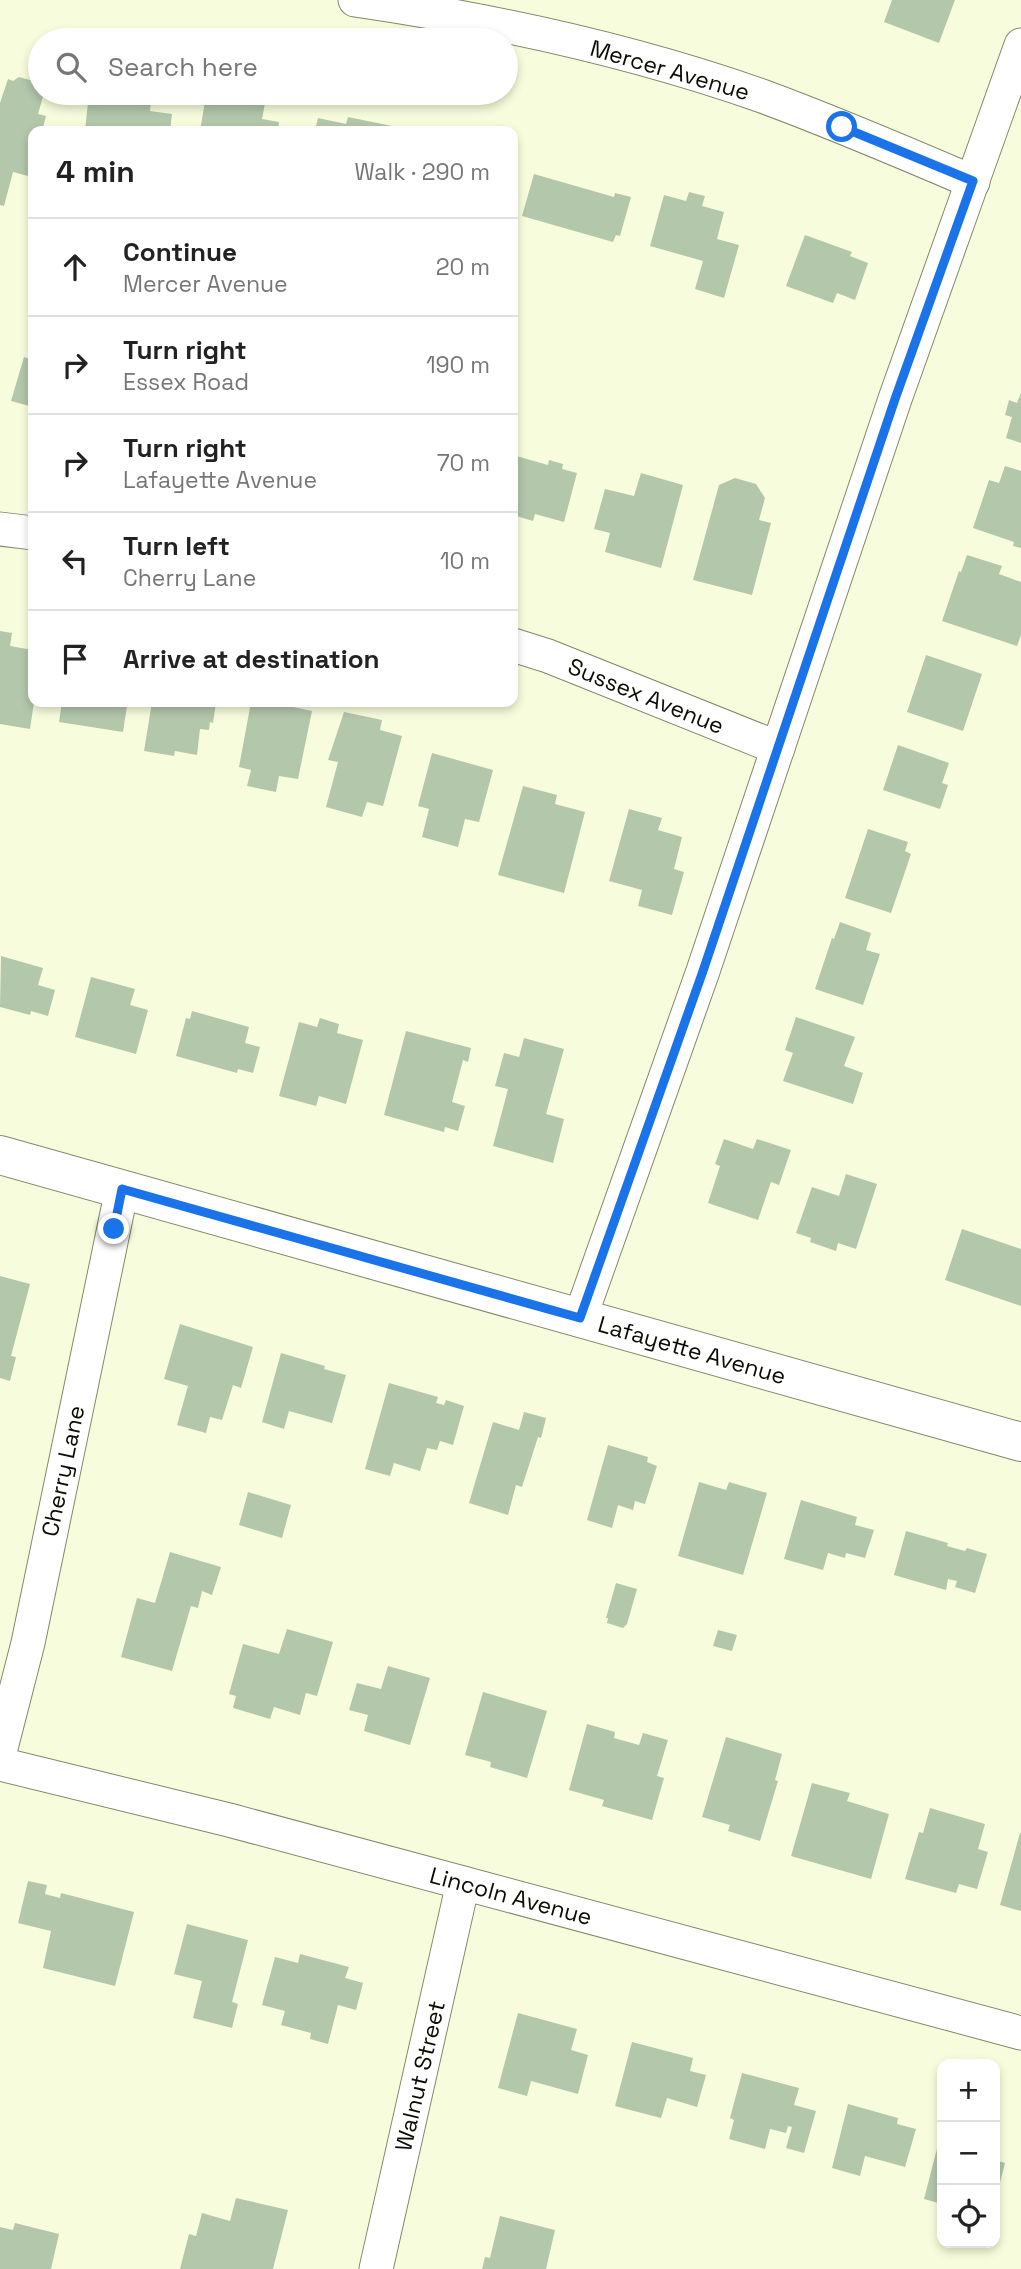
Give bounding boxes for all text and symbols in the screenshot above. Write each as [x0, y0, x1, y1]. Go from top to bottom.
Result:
search box [28, 28, 518, 105]
street label: Mercer Avenue [587, 33, 753, 107]
icon: search [52, 48, 90, 86]
text: Search here [108, 50, 258, 84]
route start [826, 111, 857, 142]
text: 4 min [56, 152, 135, 191]
text: Walk · 290 m [354, 157, 490, 187]
text: Continue [123, 235, 237, 269]
icon: ahead [56, 248, 94, 286]
text: 20 m [436, 252, 490, 282]
text: Mercer Avenue [123, 269, 288, 299]
text: Turn right [123, 333, 247, 367]
icon: right [56, 346, 94, 384]
text: 190 m [426, 350, 490, 380]
text: Essex Road [123, 367, 249, 397]
text: Turn right [123, 431, 247, 465]
icon: right [56, 444, 94, 482]
text: 70 m [437, 448, 490, 478]
text: Lafayette Avenue [123, 465, 317, 495]
text: Turn left [123, 529, 230, 563]
icon: left [56, 542, 94, 580]
text: 10 m [440, 546, 490, 576]
text: Cherry Lane [123, 563, 256, 593]
icon: arrive [56, 640, 94, 678]
text: Arrive at destination [123, 642, 380, 676]
street label: Sussex Avenue [564, 651, 728, 741]
route end [98, 1213, 129, 1244]
street label: Lafayette Avenue [595, 1309, 789, 1391]
street label: Cherry Lane [34, 1403, 92, 1539]
street label: Lincoln Avenue [427, 1860, 595, 1932]
street label: Walnut Street [388, 1998, 452, 2154]
map controls [937, 2059, 1000, 2248]
button: + [937, 2059, 1000, 2122]
button: − [937, 2122, 1000, 2185]
button: locate [937, 2185, 1000, 2248]

